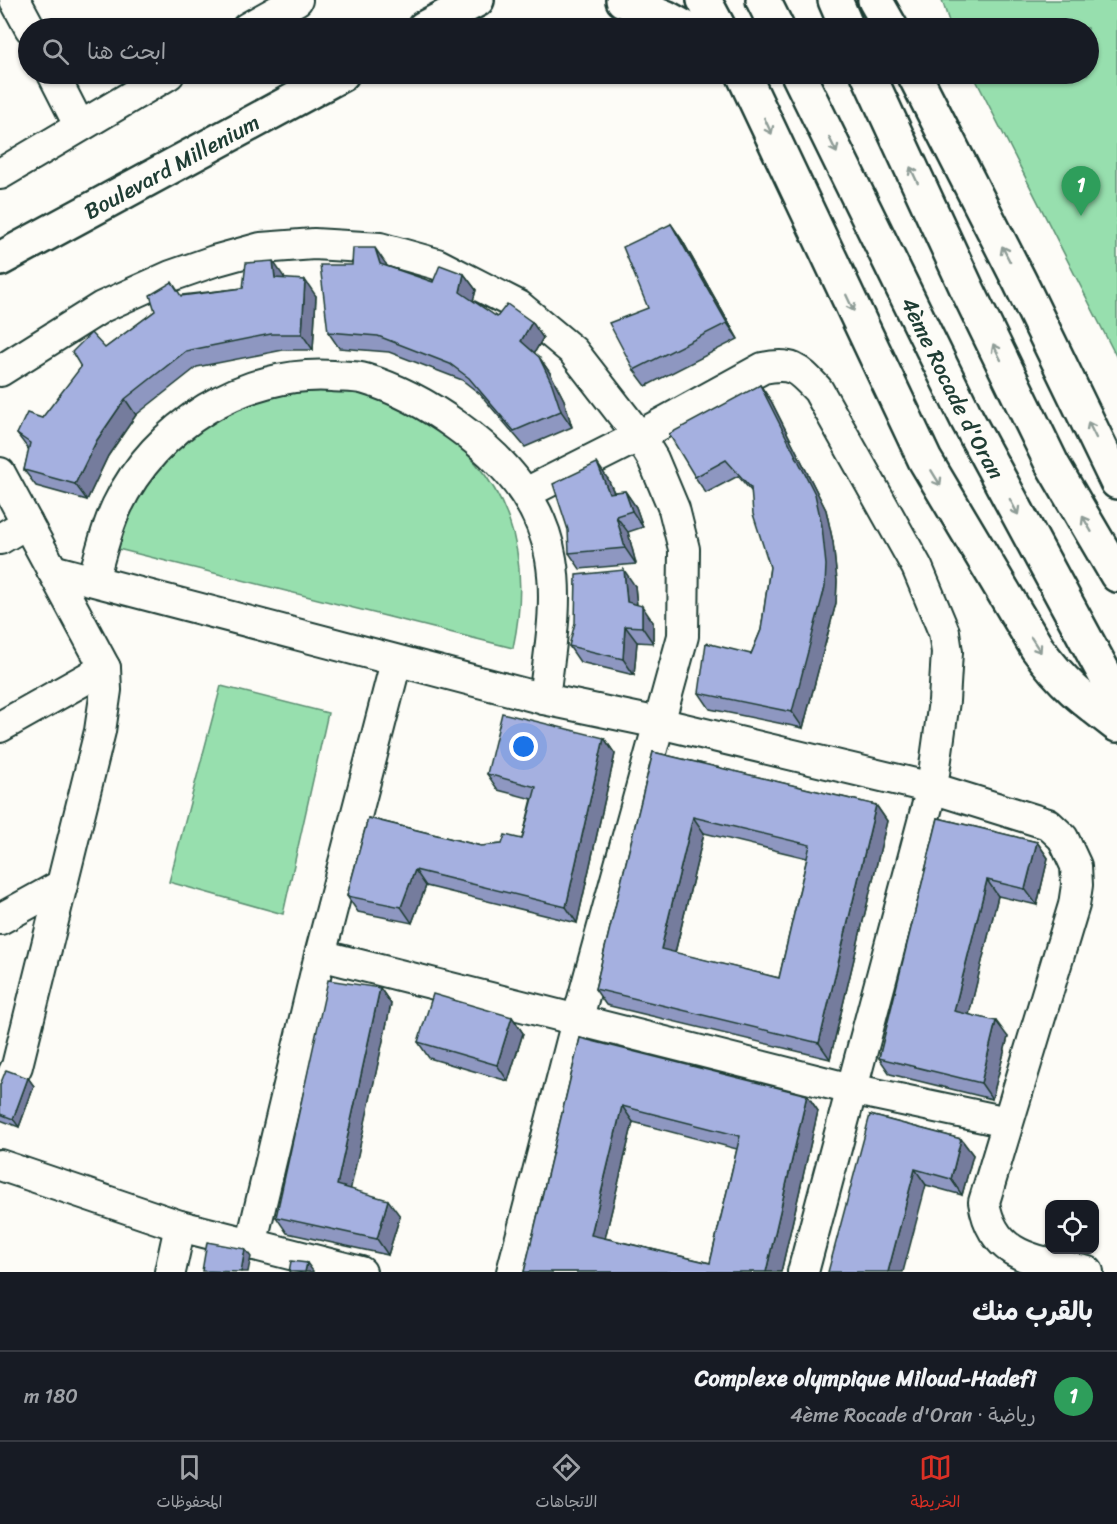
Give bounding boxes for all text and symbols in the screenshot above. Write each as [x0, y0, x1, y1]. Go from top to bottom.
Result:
search box [18, 18, 1099, 84]
text: ابحث هنا [87, 32, 166, 71]
icon: search [39, 35, 72, 68]
street label: Boulevard Millenium [77, 103, 267, 230]
one-way arrow [763, 117, 775, 135]
one-way arrow [828, 136, 839, 154]
pin: 1 [1062, 166, 1100, 216]
one-way arrow [908, 167, 919, 185]
one-way arrow [1000, 246, 1011, 264]
street label: 4ème Rocade d'Oran [890, 290, 1015, 487]
one-way arrow [845, 294, 857, 312]
one-way arrow [991, 343, 1002, 361]
one-way arrow [1085, 421, 1097, 439]
one-way arrow [930, 469, 942, 486]
one-way arrow [1008, 498, 1020, 515]
one-way arrow [1081, 516, 1093, 533]
one-way arrow [1030, 637, 1043, 654]
your location [509, 732, 538, 761]
map controls [1045, 1200, 1099, 1254]
button: locate [1045, 1200, 1099, 1254]
text: بالقرب منك [972, 1288, 1093, 1334]
text: Complexe olympique Miloud-Hadefi [695, 1359, 1036, 1398]
text: 180 m [24, 1379, 78, 1414]
text: 1 [1069, 1379, 1078, 1414]
text: رياضة · 4ème Rocade d'Oran [790, 1398, 1036, 1433]
tab: المحفوظات [157, 1451, 222, 1516]
tab: الاتجاهات [536, 1451, 597, 1516]
tab: الخريطة [911, 1451, 960, 1516]

